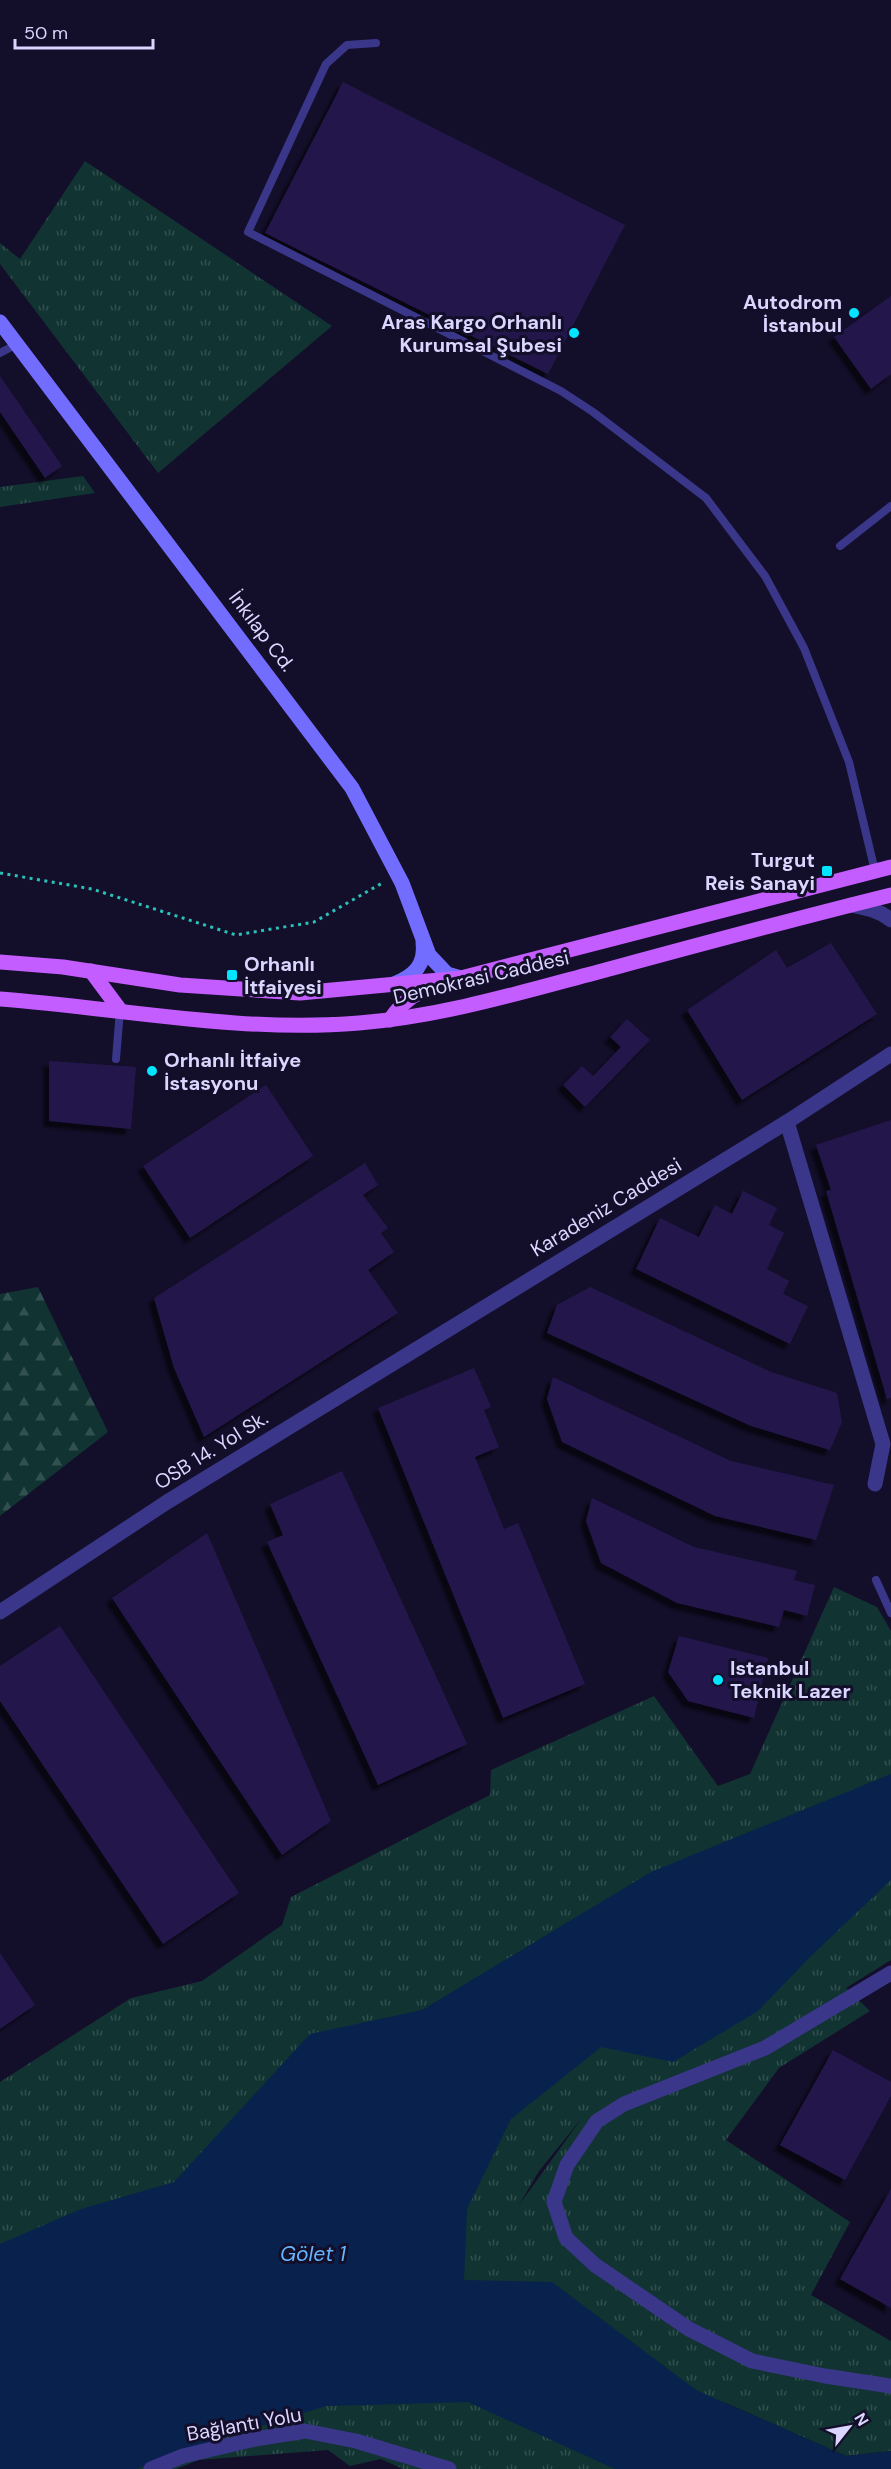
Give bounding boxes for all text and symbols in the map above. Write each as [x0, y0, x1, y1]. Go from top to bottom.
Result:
scale bar [15, 12, 153, 50]
text: 50 m [24, 21, 68, 45]
place label: Autodrom İstanbul [743, 289, 842, 338]
marker: Autodrom İstanbul [847, 306, 861, 320]
place label: Aras Kargo Orhanlı Kurumsal Şubesi [381, 309, 562, 358]
marker: Aras Kargo Orhanlı Kurumsal Şubesi [567, 326, 581, 340]
street label: İnkılap Cd. [223, 585, 301, 677]
place label: Turgut Reis Sanayi [705, 847, 815, 896]
marker: Turgut Reis Sanayi [820, 864, 834, 878]
street label: Demokrasi Caddesi [390, 944, 572, 1010]
place label: Orhanlı İtfaiyesi [244, 951, 322, 1000]
marker: Orhanlı İtfaiyesi [225, 968, 239, 982]
place label: Orhanlı İtfaiye İstasyonu [164, 1047, 301, 1096]
marker: Orhanlı İtfaiye İstasyonu [145, 1064, 159, 1078]
street label: Karadeniz Caddesi [526, 1152, 686, 1262]
street label: OSB 14. Yol Sk. [149, 1405, 273, 1495]
place label: Istanbul Teknik Lazer [730, 1655, 851, 1704]
marker: Istanbul Teknik Lazer [711, 1673, 725, 1687]
water label: Gölet 1 [280, 2240, 346, 2268]
north arrow [819, 2397, 879, 2457]
street label: Bağlantı Yolu [185, 2401, 303, 2447]
text: N [849, 2409, 873, 2430]

